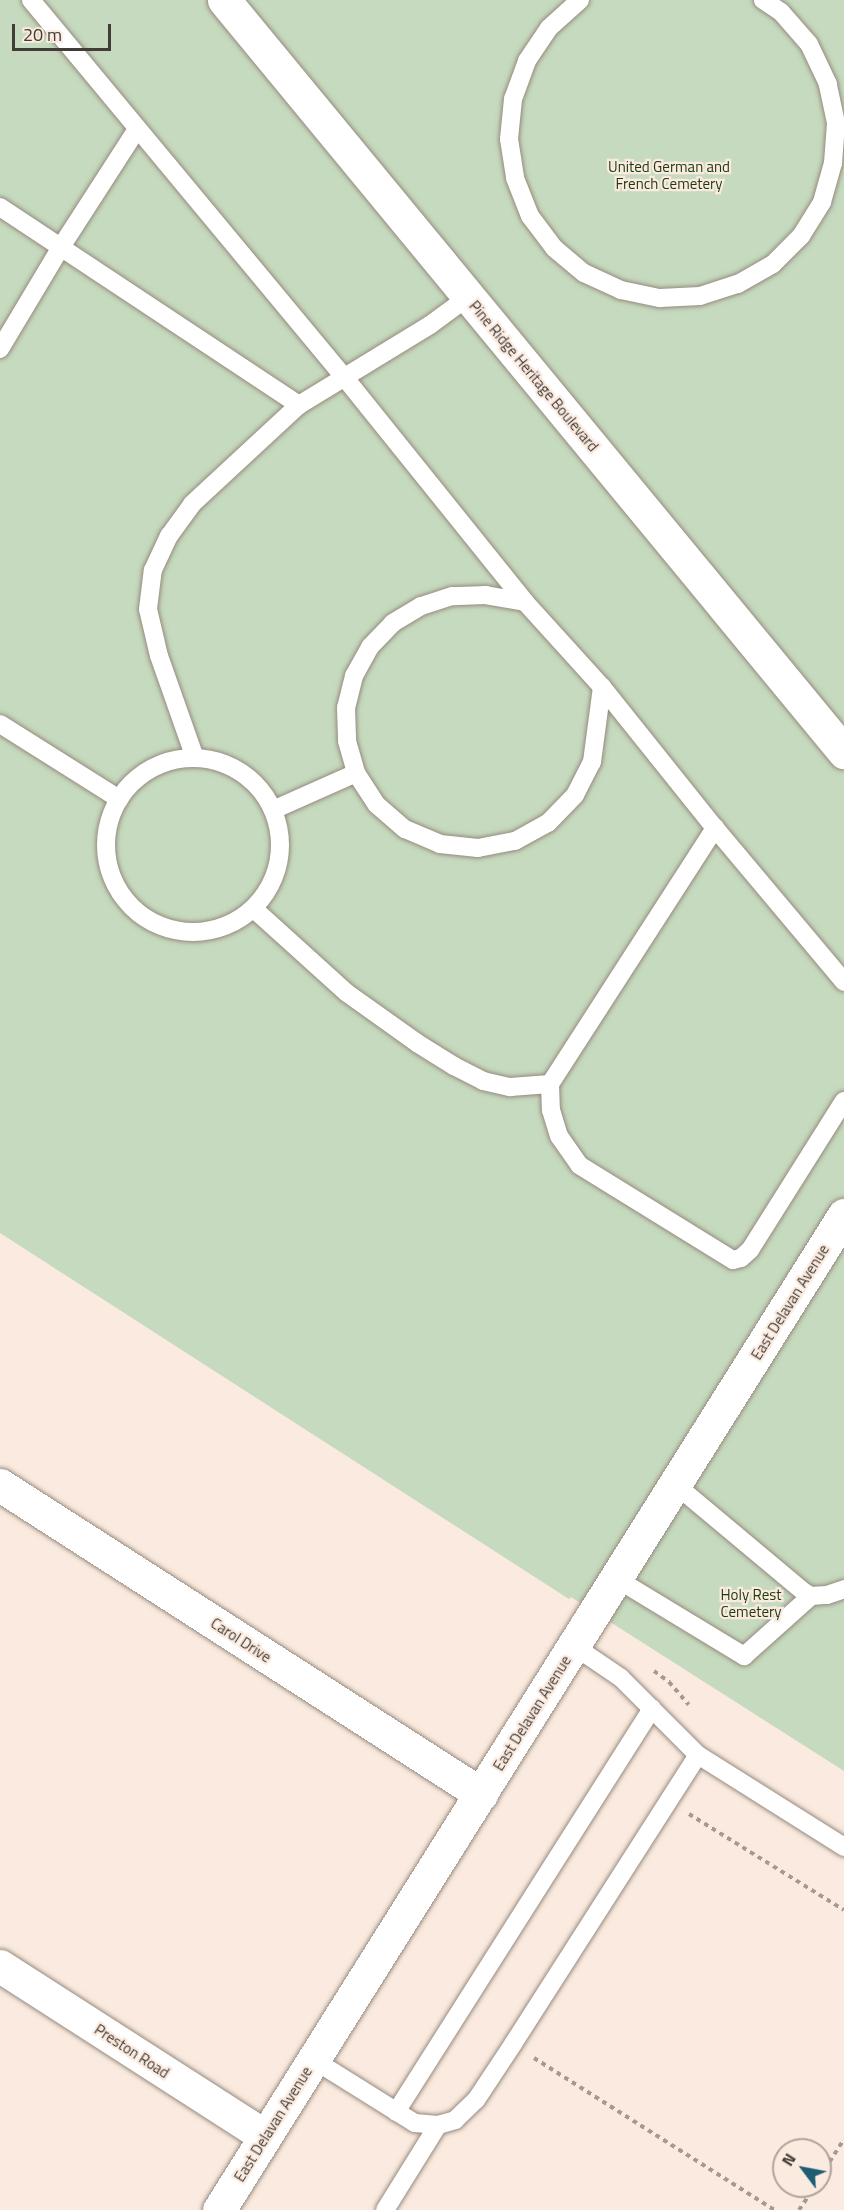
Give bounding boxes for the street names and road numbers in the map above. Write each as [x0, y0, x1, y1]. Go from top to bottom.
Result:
street label: Pine Ridge Heritage Boulevard [466, 297, 602, 455]
street label: East Delavan Avenue [747, 1241, 833, 1363]
street label: Carol Drive [207, 1614, 275, 1666]
street label: East Delavan Avenue [489, 1652, 575, 1774]
street label: Preston Road [91, 2020, 173, 2082]
street label: East Delavan Avenue [230, 2063, 316, 2185]

